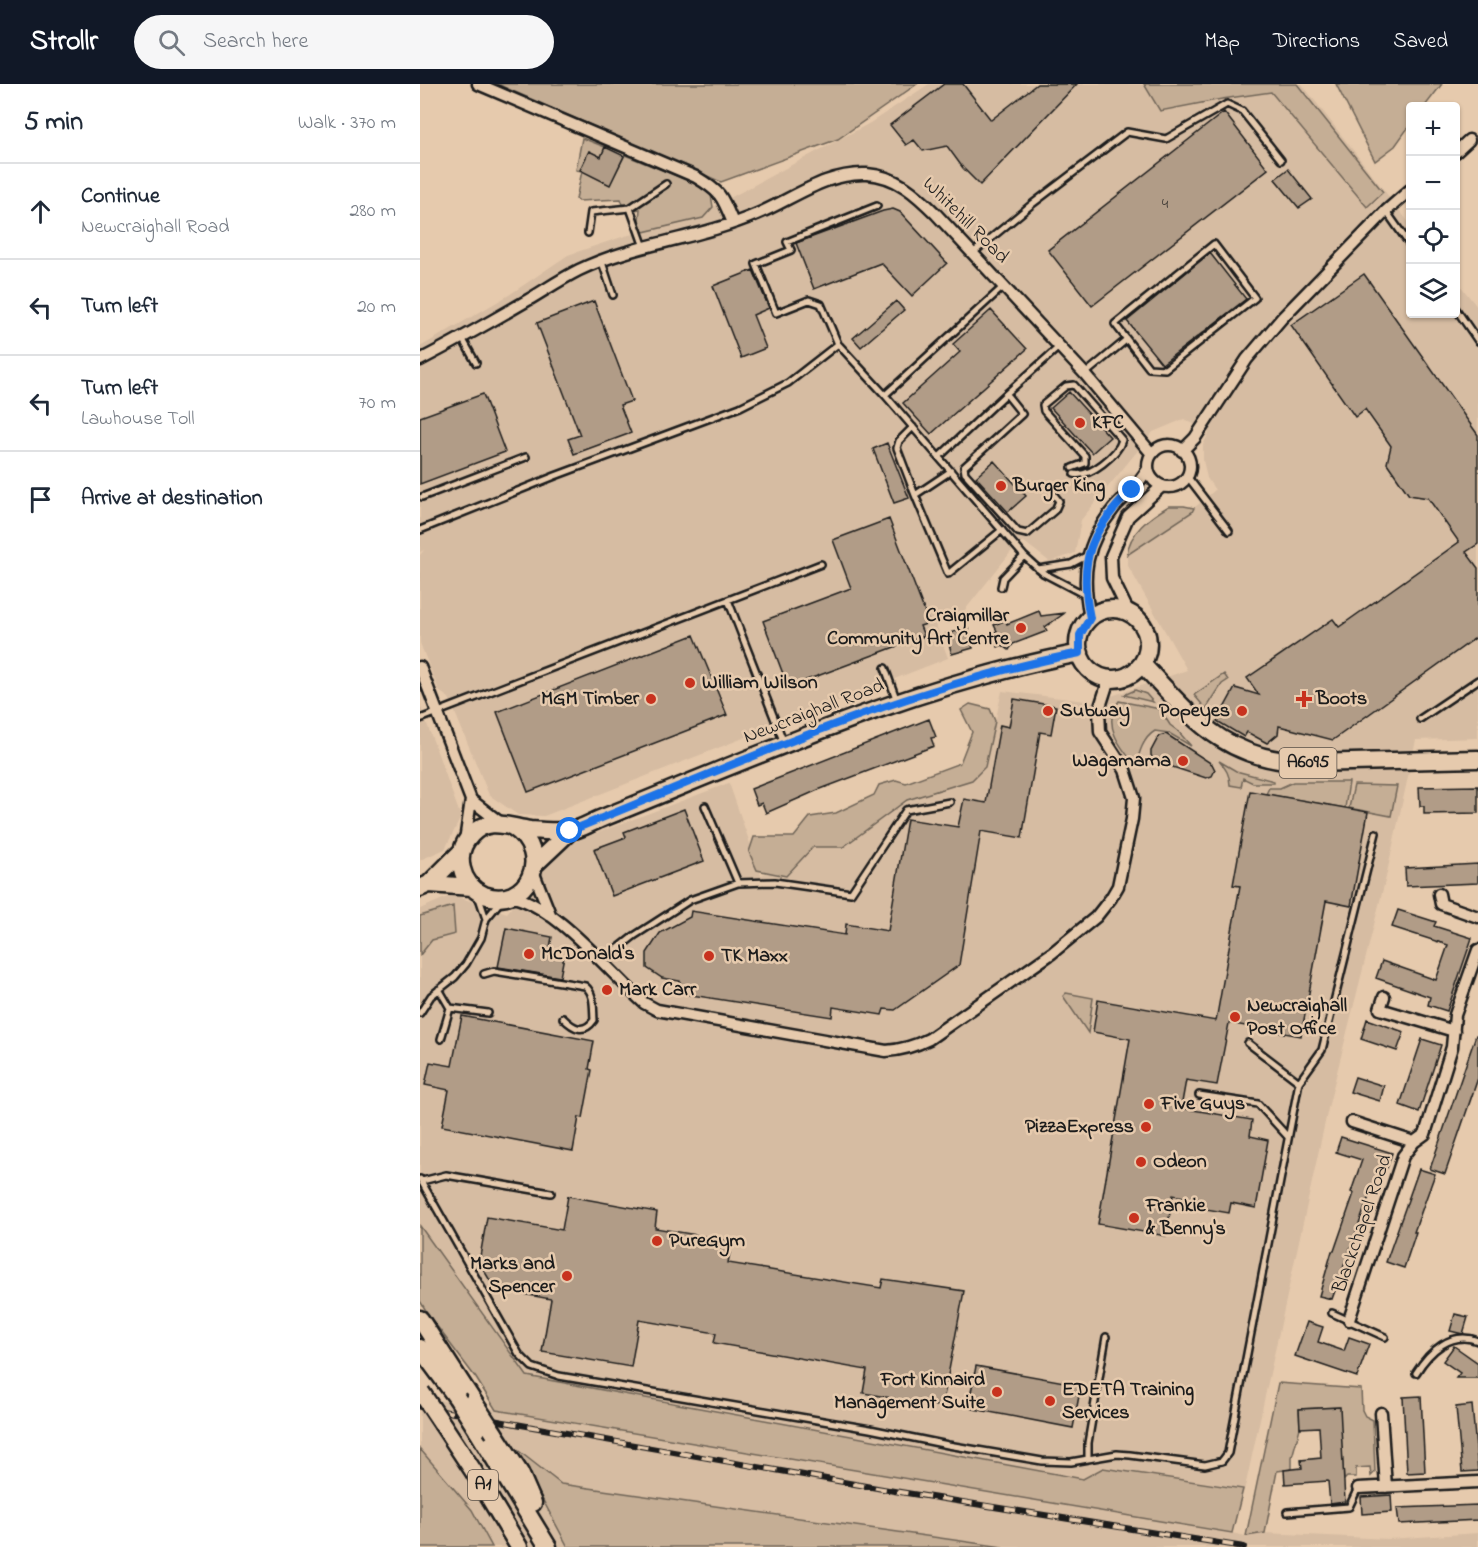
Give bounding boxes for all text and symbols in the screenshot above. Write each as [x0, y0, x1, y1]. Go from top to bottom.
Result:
search box [134, 15, 554, 69]
text: Strollr [30, 22, 98, 63]
icon: search [155, 26, 188, 59]
text: Search here [203, 26, 308, 58]
text: Map [1204, 27, 1240, 57]
text: Directions [1273, 27, 1360, 57]
text: Saved [1393, 27, 1448, 57]
map controls [1406, 102, 1460, 318]
button: + [1406, 102, 1460, 156]
text: 5 min [24, 104, 83, 142]
text: Walk · 370 m [298, 109, 396, 138]
button: − [1406, 156, 1460, 210]
street label: Whitehill Road [915, 171, 1015, 271]
text: Continue [81, 181, 160, 213]
house number: 4 [1162, 192, 1169, 216]
icon: ahead [24, 195, 57, 228]
text: 280 m [349, 197, 396, 226]
button: locate [1406, 210, 1460, 264]
text: Newcraighall Road [81, 213, 230, 242]
button: layers [1406, 264, 1460, 318]
icon: left [24, 291, 57, 324]
text: Turn left [81, 291, 158, 323]
text: 20 m [357, 293, 396, 322]
text: Turn left [81, 373, 158, 405]
icon: left [24, 387, 57, 420]
text: 70 m [359, 389, 396, 418]
text: Lawhouse Toll [81, 405, 195, 434]
place label: KFC [1092, 409, 1124, 438]
marker: KFC [1073, 416, 1087, 430]
place label: Burger King [1012, 472, 1105, 502]
route end [1118, 476, 1144, 502]
marker: Burger King [994, 479, 1008, 493]
icon: arrive [24, 483, 57, 516]
text: Arrive at destination [81, 483, 263, 515]
place label: Craigmillar Community Art Centre [827, 602, 1010, 655]
marker: Craigmillar Community Art Centre [1014, 621, 1028, 635]
place label: William Wilson [702, 669, 818, 698]
street label: Newcraighall Road [739, 672, 889, 753]
marker: William Wilson [683, 676, 697, 690]
place label: MGM Timber [541, 685, 640, 714]
place label: Boots [1315, 685, 1367, 714]
marker: MGM Timber [644, 692, 658, 706]
marker: Boots [1297, 692, 1311, 706]
place label: Subway [1060, 697, 1130, 727]
place label: Popeyes [1159, 697, 1230, 727]
marker: Subway [1041, 704, 1055, 718]
marker: Popeyes [1235, 704, 1249, 718]
place label: Wagamama [1072, 747, 1171, 777]
road number: A6095 [1280, 748, 1336, 778]
marker: Wagamama [1176, 754, 1190, 768]
route start [556, 817, 582, 843]
place label: McDonald's [541, 940, 635, 969]
place label: TK Maxx [721, 942, 788, 971]
marker: McDonald's [522, 947, 536, 961]
marker: TK Maxx [702, 949, 716, 963]
place label: Mark Carr [619, 976, 697, 1005]
marker: Mark Carr [600, 983, 614, 997]
place label: Newcraighall Post Office [1247, 992, 1347, 1044]
marker: Newcraighall Post Office [1228, 1010, 1242, 1024]
place label: Five Guys [1160, 1090, 1245, 1120]
marker: Five Guys [1142, 1097, 1156, 1111]
place label: PizzaExpress [1025, 1113, 1134, 1142]
marker: PizzaExpress [1139, 1120, 1153, 1134]
place label: Odeon [1153, 1148, 1207, 1177]
street label: Blackchapel Road [1325, 1151, 1400, 1298]
marker: Odeon [1134, 1155, 1148, 1169]
place label: Frankie & Benny's [1145, 1192, 1226, 1245]
marker: Frankie & Benny's [1127, 1211, 1141, 1225]
place label: PureGym [669, 1227, 746, 1257]
marker: PureGym [650, 1234, 664, 1248]
place label: Marks and Spencer [470, 1250, 556, 1302]
marker: Marks and Spencer [560, 1269, 574, 1283]
place label: Fort Kinnaird Management Suite [834, 1366, 986, 1419]
place label: EDETA Training Services [1062, 1376, 1194, 1428]
marker: Fort Kinnaird Management Suite [990, 1385, 1004, 1399]
marker: EDETA Training Services [1043, 1394, 1057, 1408]
road number: A1 [468, 1470, 498, 1500]

